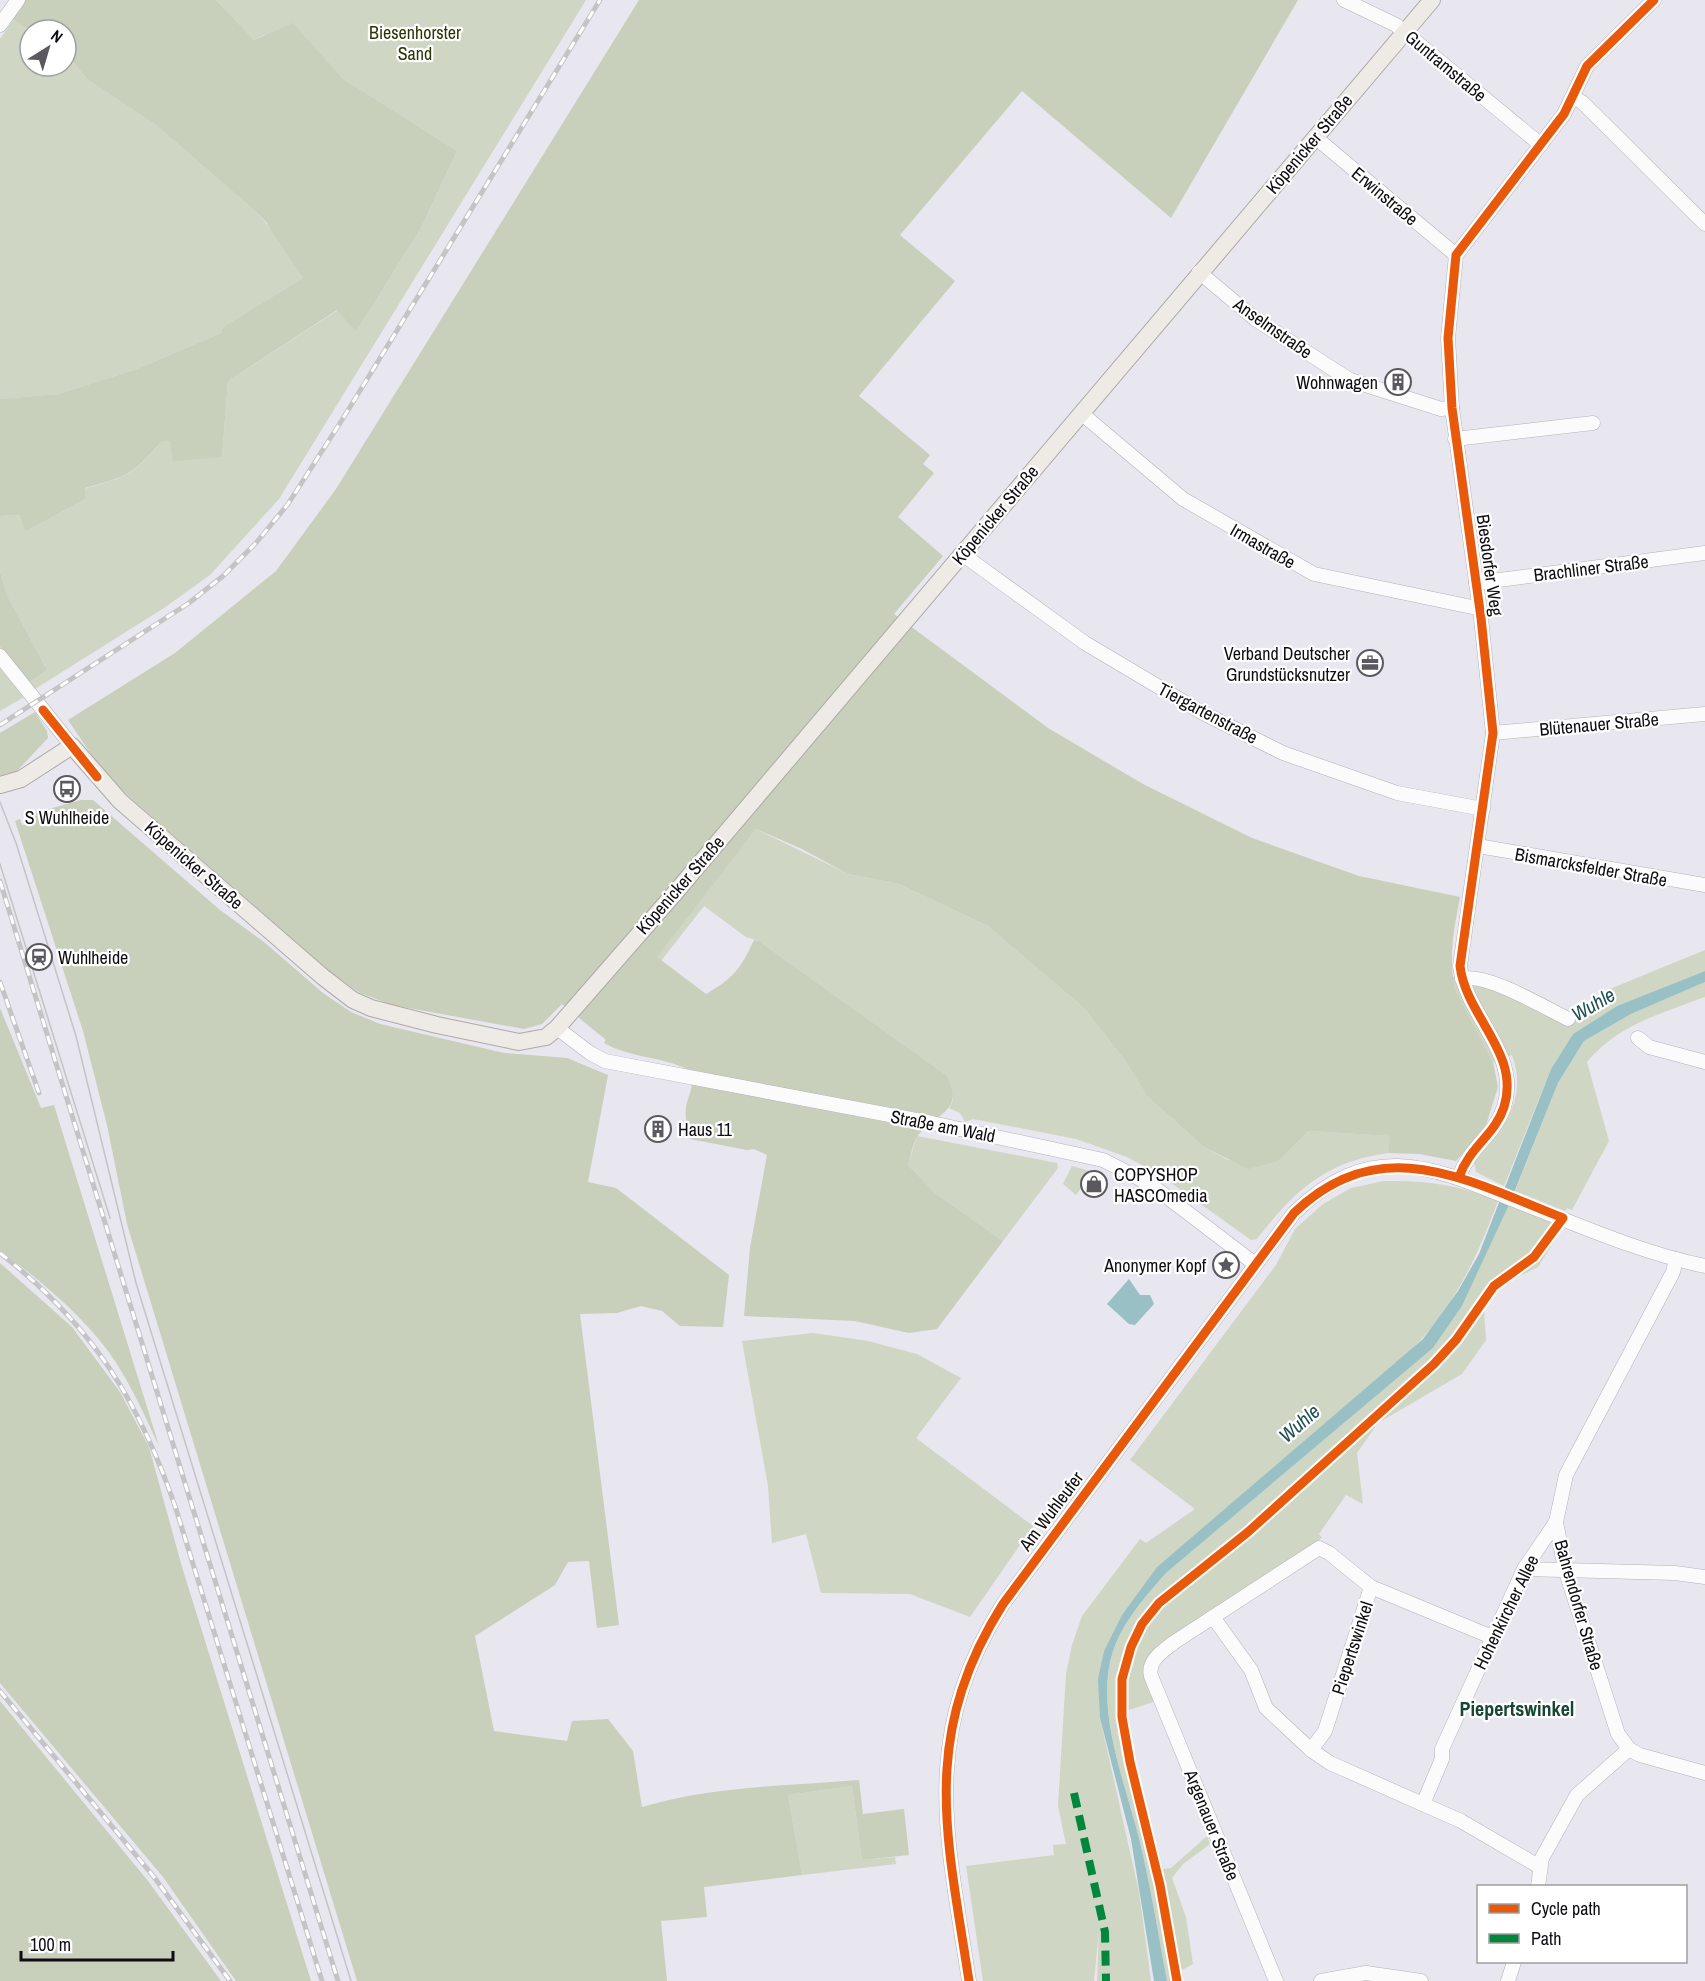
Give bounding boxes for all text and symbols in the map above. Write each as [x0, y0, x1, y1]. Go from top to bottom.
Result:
north arrow [18, 18, 78, 78]
park label: Biesenhorster Sand [369, 20, 461, 66]
text: N [47, 24, 67, 48]
street label: Guntramstraße [1400, 25, 1492, 107]
street label: Köpenicker Straße [1260, 89, 1358, 199]
street label: Erwinstraße [1346, 161, 1424, 231]
street label: Anselmstraße [1228, 291, 1317, 364]
building icon: Wohnwagen [1383, 367, 1413, 397]
place label: Wohnwagen [1296, 370, 1378, 395]
street label: Köpenicker Straße [946, 460, 1044, 570]
street label: Biesdorfer Weg [1471, 513, 1510, 618]
street label: Irmastraße [1226, 517, 1300, 575]
street label: Brachliner Straße [1532, 549, 1650, 587]
place label: Verband Deutscher Grundstücksnutzer [1224, 641, 1350, 687]
office icon: Verband Deutscher Grundstücksnutzer [1355, 648, 1385, 678]
street label: Tiergartenstraße [1154, 676, 1262, 750]
street label: Blütenauer Straße [1538, 706, 1660, 742]
bus stop icon: S Wuhlheide [52, 774, 82, 804]
place label: S Wuhlheide [25, 805, 109, 830]
street label: Köpenicker Straße [139, 815, 249, 915]
street label: Köpenicker Straße [630, 830, 730, 940]
street label: Bismarcksfelder Straße [1513, 841, 1669, 893]
station icon: Wuhlheide [24, 942, 54, 972]
place label: Wuhlheide [58, 945, 128, 970]
water label: Wuhle [1566, 981, 1620, 1027]
street label: Straße am Wald [889, 1104, 997, 1148]
building icon: Haus 11 [643, 1114, 673, 1144]
place label: Haus 11 [678, 1117, 733, 1142]
place label: COPYSHOP HASCOmedia [1114, 1162, 1208, 1208]
shop icon: COPYSHOP HASCOmedia [1079, 1169, 1109, 1199]
place icon: Anonymer Kopf [1211, 1250, 1241, 1280]
place label: Anonymer Kopf [1103, 1253, 1207, 1278]
water label: Wuhle [1273, 1398, 1325, 1448]
street label: Am Wuhleufer [1012, 1466, 1089, 1557]
street label: Bahrendorfer Straße [1548, 1537, 1610, 1673]
street label: Hohenkircher Allee [1467, 1550, 1545, 1674]
street label: Piepertswinkel [1325, 1598, 1379, 1698]
district label: Piepertswinkel [1460, 1695, 1574, 1722]
street label: Argenauer Straße [1178, 1765, 1246, 1884]
legend [1477, 1885, 1687, 1963]
text: Cycle path [1531, 1896, 1601, 1921]
scale bar [21, 1924, 172, 1962]
text: Path [1531, 1926, 1561, 1951]
text: 100 m [30, 1932, 71, 1957]

